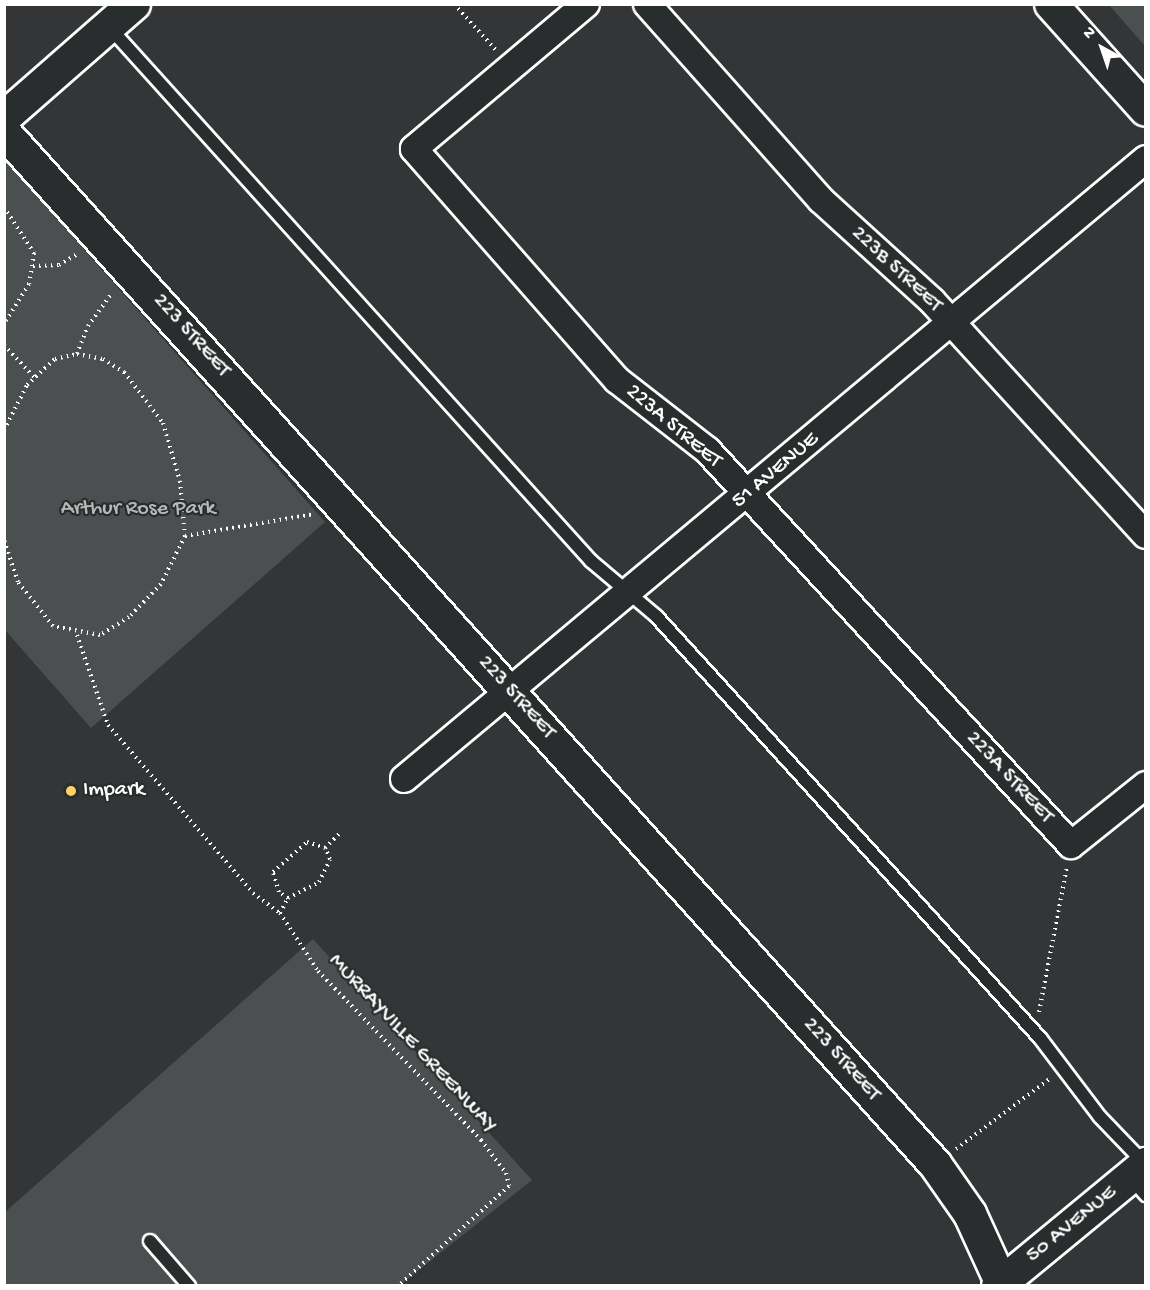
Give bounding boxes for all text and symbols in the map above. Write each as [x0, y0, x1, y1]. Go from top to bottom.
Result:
north arrow [1072, 18, 1132, 78]
text: N [1080, 23, 1100, 44]
street label: 223B STREET [845, 221, 947, 319]
street label: 223 STREET [146, 288, 236, 384]
street label: 223A STREET [620, 379, 726, 475]
street label: 51 AVENUE [727, 427, 825, 515]
park label: Arthur Rose Park [61, 497, 215, 523]
street label: 223 STREET [471, 650, 561, 746]
street label: 223A STREET [959, 726, 1059, 830]
place label: Impark [83, 778, 145, 804]
marker: Impark [64, 784, 78, 798]
street label: MURRAYVILLE GREENWAY [322, 949, 502, 1139]
street label: 223 STREET [796, 1012, 886, 1108]
street label: 50 AVENUE [1021, 1180, 1123, 1270]

